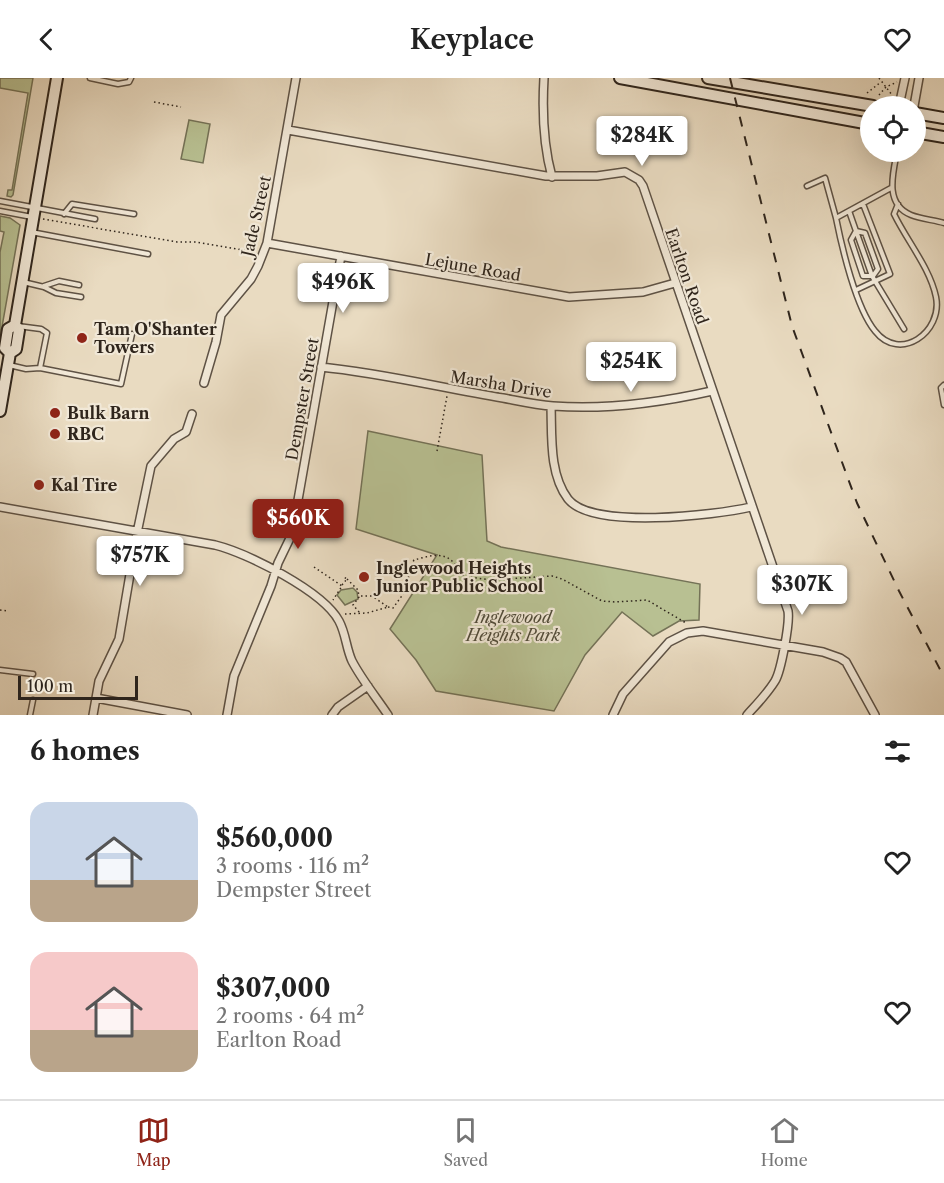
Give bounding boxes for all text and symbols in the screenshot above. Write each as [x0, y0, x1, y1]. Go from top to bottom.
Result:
icon: back [30, 23, 63, 56]
text: Keyplace [410, 23, 534, 56]
icon: heart [881, 23, 914, 56]
map controls [860, 96, 926, 162]
button: locate [860, 96, 926, 162]
pin: $284K [600, 116, 684, 167]
text: $284K [610, 123, 674, 147]
street label: Jade Street [236, 173, 275, 261]
street label: Earlton Road [661, 225, 713, 327]
street label: Lejune Road [424, 249, 523, 285]
pin: $496K [301, 263, 385, 314]
text: $496K [312, 270, 374, 294]
place label: Tam O'Shanter Towers [94, 319, 217, 357]
marker: Tam O'Shanter Towers [75, 331, 89, 345]
street label: Dempster Street [281, 336, 323, 462]
pin: $254K [589, 342, 673, 393]
text: $254K [600, 349, 662, 373]
street label: Marsha Drive [449, 366, 553, 402]
place label: Bulk Barn [67, 403, 149, 423]
marker: Bulk Barn [48, 406, 62, 420]
place label: RBC [67, 424, 104, 444]
marker: RBC [48, 427, 62, 441]
place label: Kal Tire [51, 475, 118, 495]
marker: Kal Tire [32, 478, 46, 492]
pin: $560K [256, 499, 340, 550]
text: $560K [267, 506, 329, 530]
pin: $757K [98, 536, 182, 587]
text: $757K [111, 543, 169, 567]
place label: Inglewood Heights Junior Public School [373, 558, 544, 596]
pin: $307K [760, 565, 844, 616]
marker: Inglewood Heights Junior Public School [357, 570, 371, 584]
text: $307K [771, 572, 833, 596]
park label: Inglewood Heights Park [464, 607, 561, 645]
scale bar [18, 673, 138, 700]
text: 100 m [27, 676, 73, 696]
text: 6 homes [30, 735, 140, 767]
icon: filters [881, 735, 914, 768]
text: $560,000 [216, 822, 333, 854]
icon: home [78, 826, 150, 898]
icon: heart [881, 846, 914, 879]
text: 3 rooms · 116 m² [216, 854, 369, 878]
text: Dempster Street [216, 878, 371, 902]
text: $307,000 [216, 972, 330, 1004]
icon: home [78, 976, 150, 1048]
icon: heart [881, 996, 914, 1029]
text: 2 rooms · 64 m² [216, 1004, 365, 1028]
text: Earlton Road [216, 1028, 341, 1052]
tab: Map [136, 1114, 171, 1170]
tab: Saved [443, 1114, 488, 1170]
tab: Home [761, 1114, 808, 1170]

